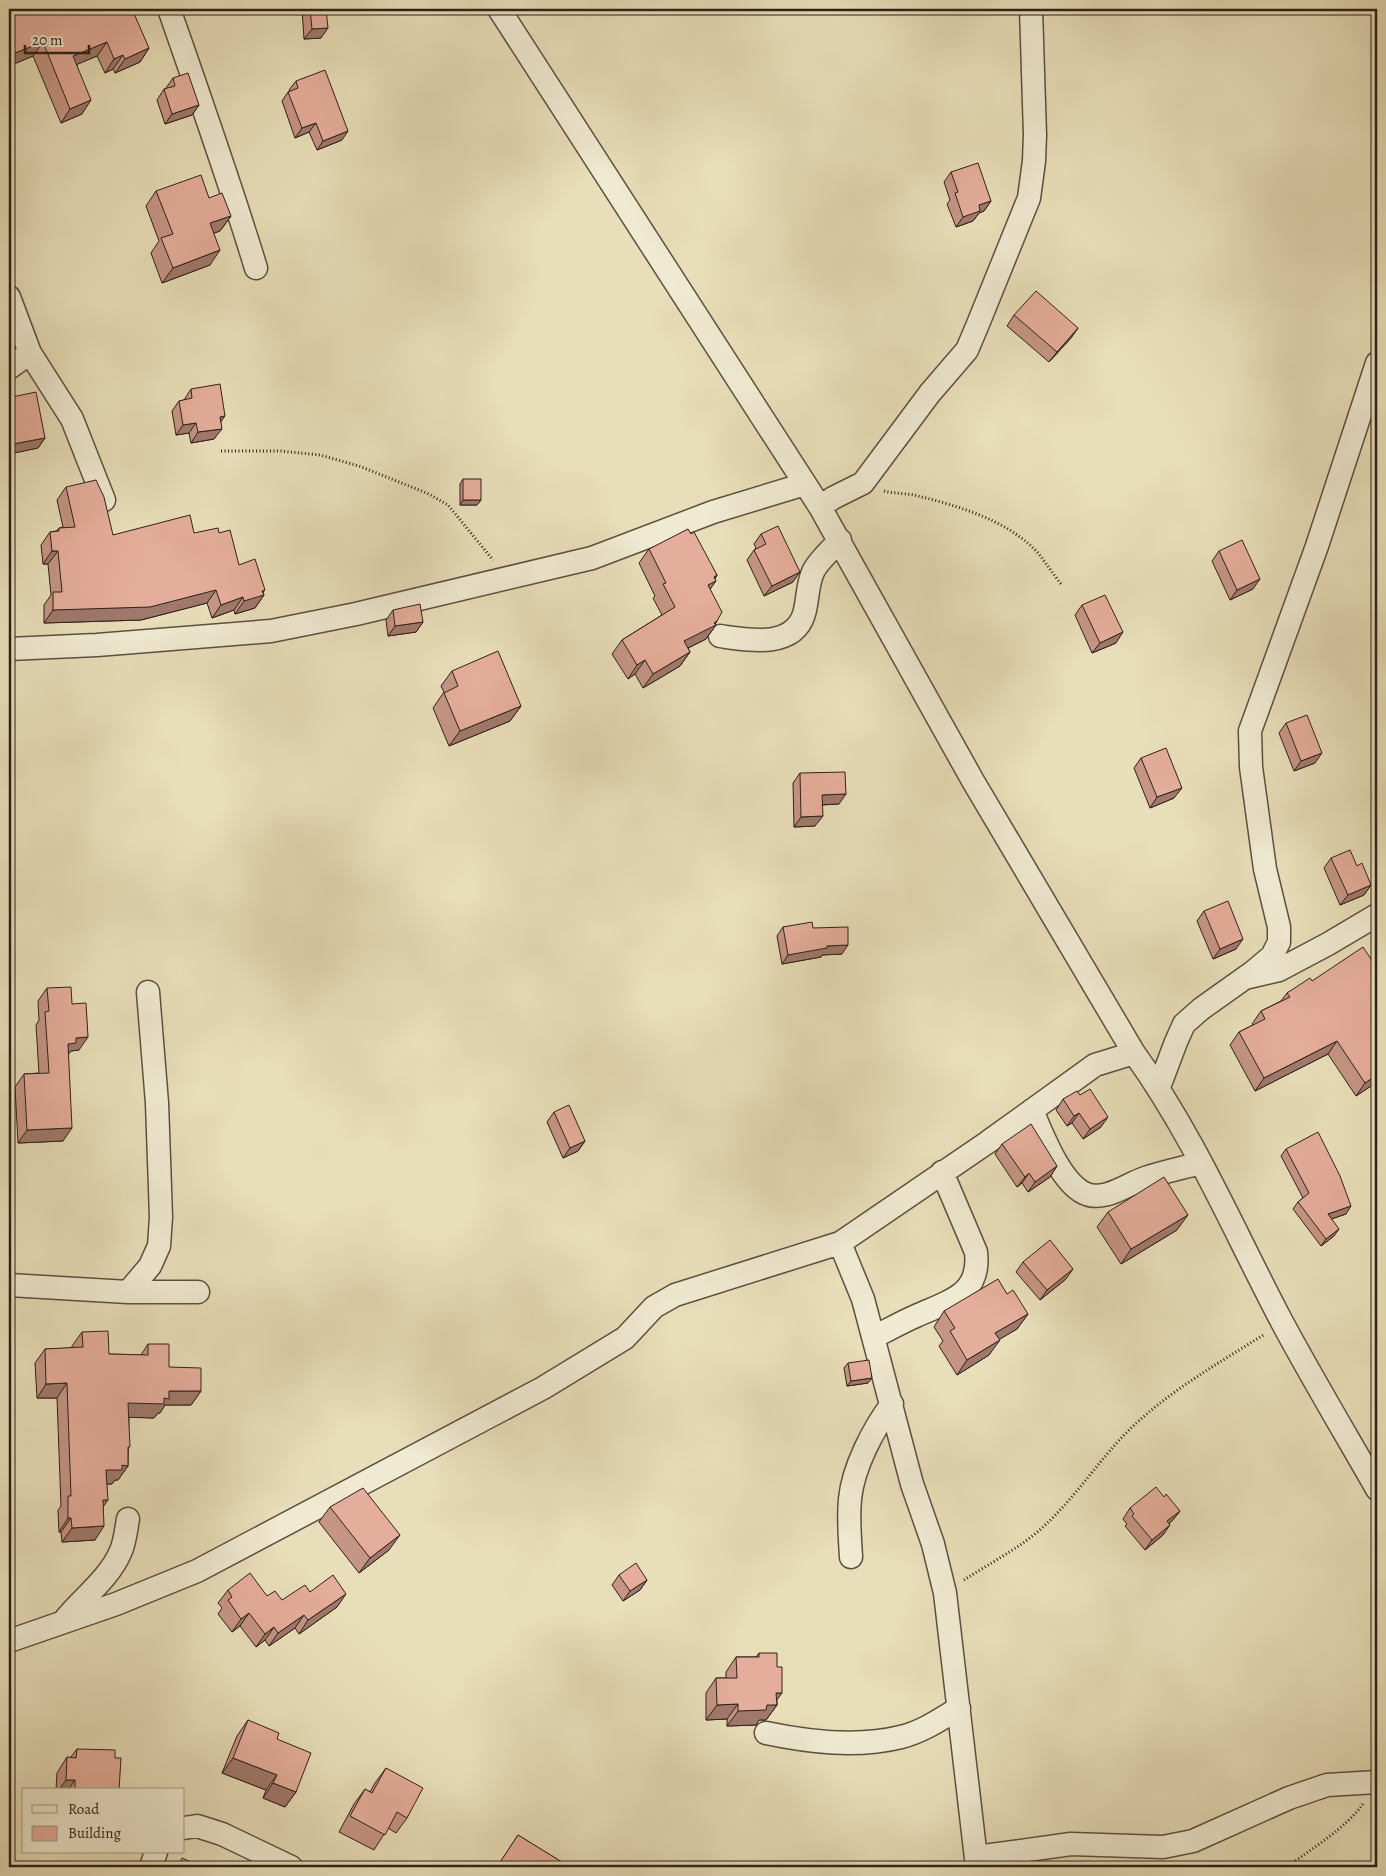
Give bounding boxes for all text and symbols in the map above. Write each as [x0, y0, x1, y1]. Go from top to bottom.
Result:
scale bar [25, 22, 89, 54]
text: 20 m [32, 30, 63, 50]
legend [22, 1788, 185, 1854]
text: Road [68, 1799, 100, 1819]
text: Building [68, 1823, 121, 1843]

